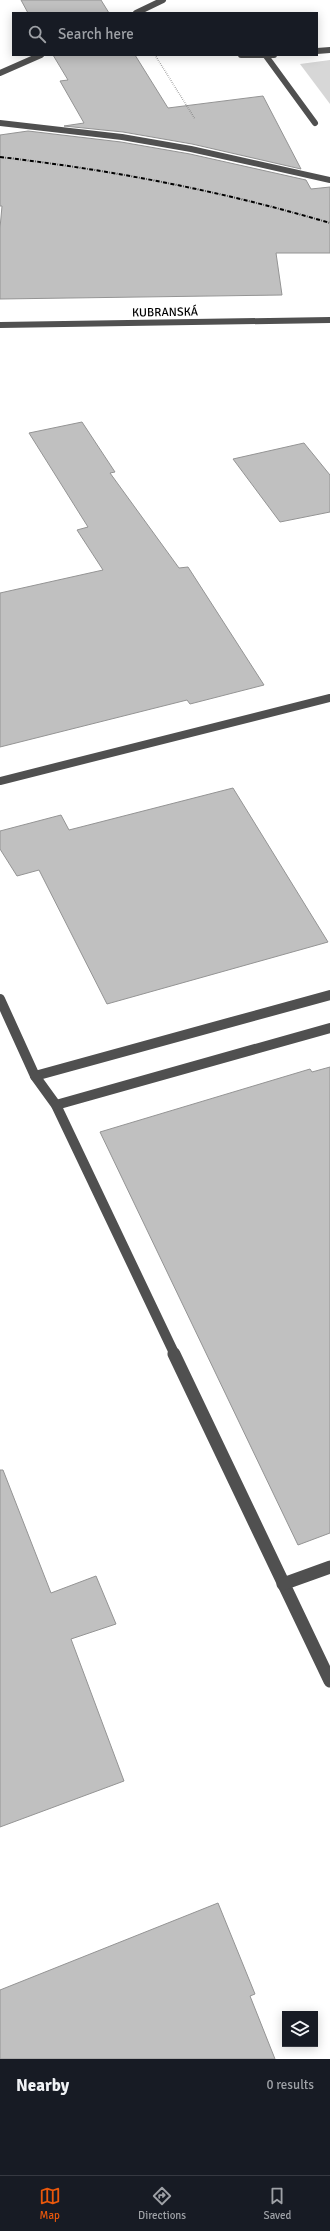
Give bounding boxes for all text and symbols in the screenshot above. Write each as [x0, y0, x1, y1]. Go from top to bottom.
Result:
search box [12, 12, 318, 56]
icon: search [26, 23, 48, 45]
text: Search here [58, 25, 134, 43]
street label: KUBRANSKÁ [132, 304, 199, 321]
map controls [282, 2011, 318, 2047]
button: layers [282, 2011, 318, 2047]
text: Nearby [16, 2075, 69, 2096]
text: 0 results [266, 2077, 314, 2093]
tab: Map [39, 2185, 61, 2222]
tab: Directions [138, 2185, 186, 2222]
tab: Saved [264, 2185, 291, 2222]

